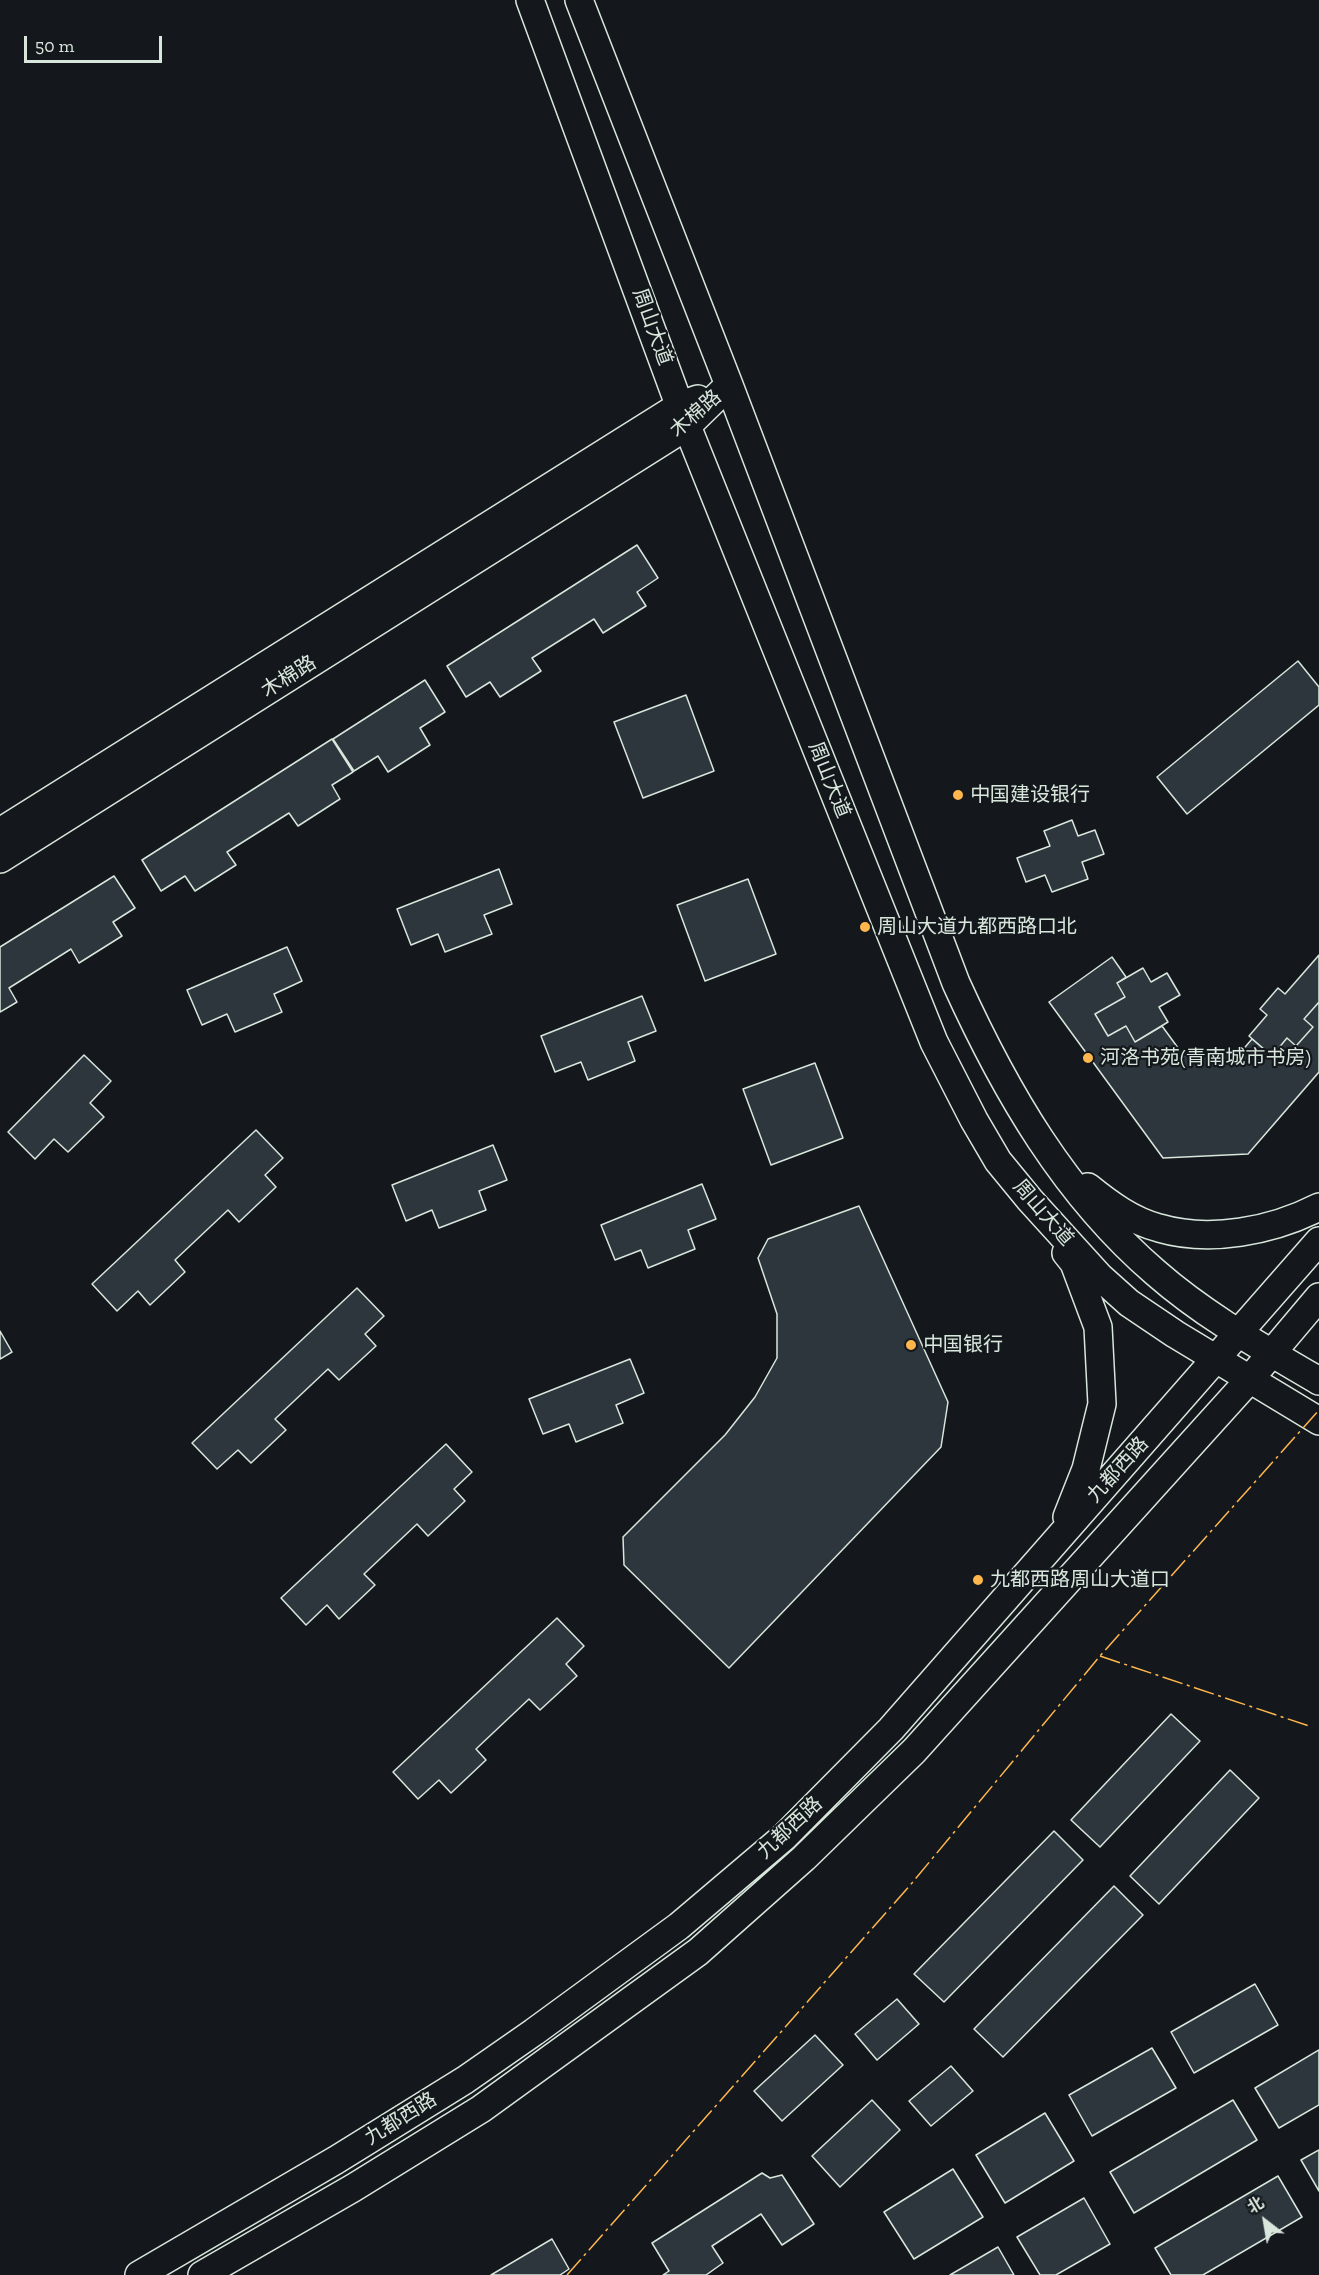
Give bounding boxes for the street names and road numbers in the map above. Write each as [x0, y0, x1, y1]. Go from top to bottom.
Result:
street label: 周山大道 [627, 285, 677, 369]
street label: 木棉路 [665, 385, 727, 443]
street label: 木棉路 [257, 651, 321, 703]
street label: 周山大道 [803, 738, 855, 822]
street label: 周山大道 [1008, 1175, 1078, 1251]
street label: 九都西路 [1082, 1432, 1154, 1508]
street label: 九都西路 [753, 1792, 827, 1864]
street label: 九都西路 [361, 2088, 441, 2150]

